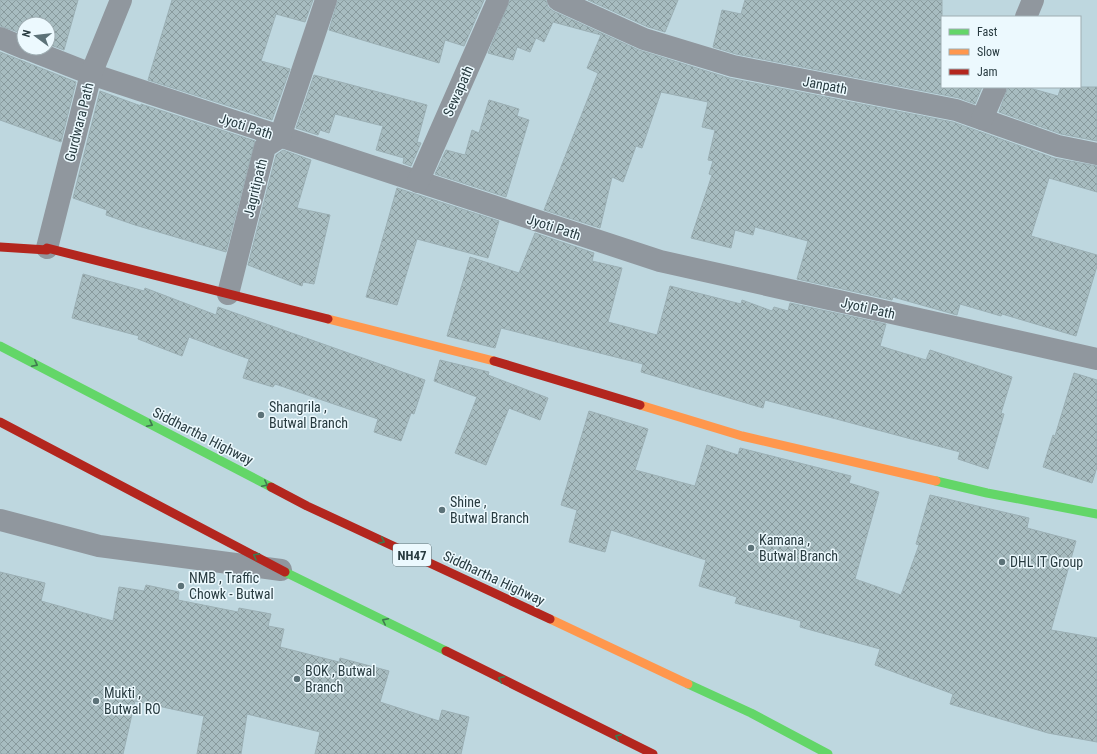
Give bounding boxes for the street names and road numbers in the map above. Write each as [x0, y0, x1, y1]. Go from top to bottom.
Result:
street label: Sewapath [440, 63, 476, 119]
street label: Janpath [801, 73, 849, 97]
street label: Gurdwara Path [61, 81, 97, 163]
street label: Jyoti Path [217, 110, 275, 142]
street label: Jagritipath [240, 157, 270, 219]
street label: Jyoti Path [525, 211, 583, 243]
street label: Jyoti Path [839, 294, 897, 322]
street label: Siddhartha Highway [150, 404, 256, 468]
road number: NH47 [393, 544, 431, 566]
street label: Siddhartha Highway [441, 547, 548, 609]

